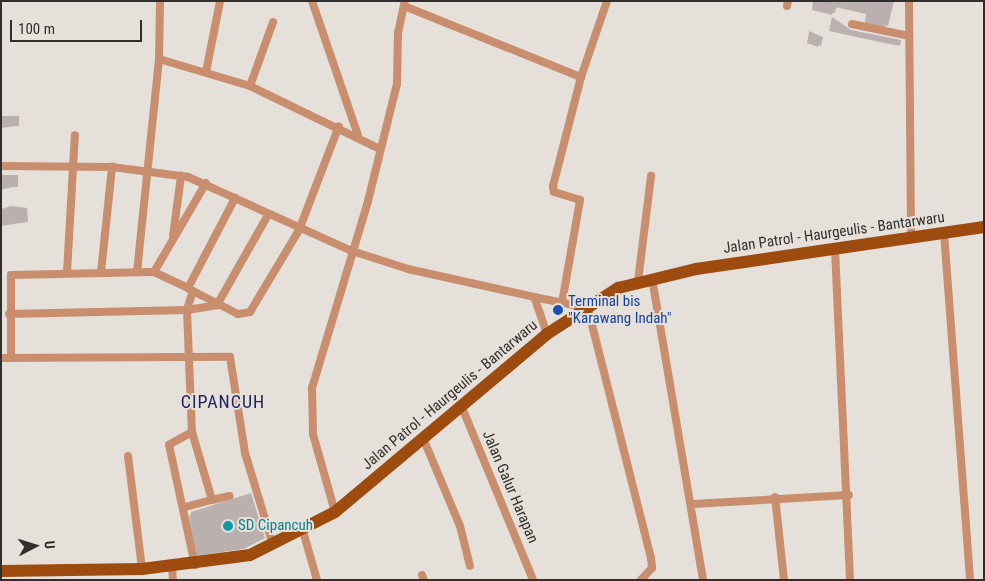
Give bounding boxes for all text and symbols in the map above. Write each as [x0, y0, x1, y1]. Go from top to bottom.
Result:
scale bar [12, 10, 145, 42]
text: 100 m [18, 20, 55, 38]
street label: Jalan Patrol - Haurgeulis - Bantarwaru [722, 209, 946, 257]
place label: Terminal bis "Karawang Indah" [568, 292, 672, 327]
marker: Terminal bis "Karawang Indah" [552, 304, 564, 316]
street label: Jalan Patrol - Haurgeulis - Bantarwaru [359, 316, 541, 474]
district label: CIPANCUH [180, 391, 266, 413]
street label: Jalan Galur Harapan [478, 428, 542, 546]
place label: SD Cipancuh [238, 517, 313, 535]
marker: SD Cipancuh [222, 520, 234, 532]
north arrow [10, 521, 60, 571]
text: U [42, 540, 58, 549]

